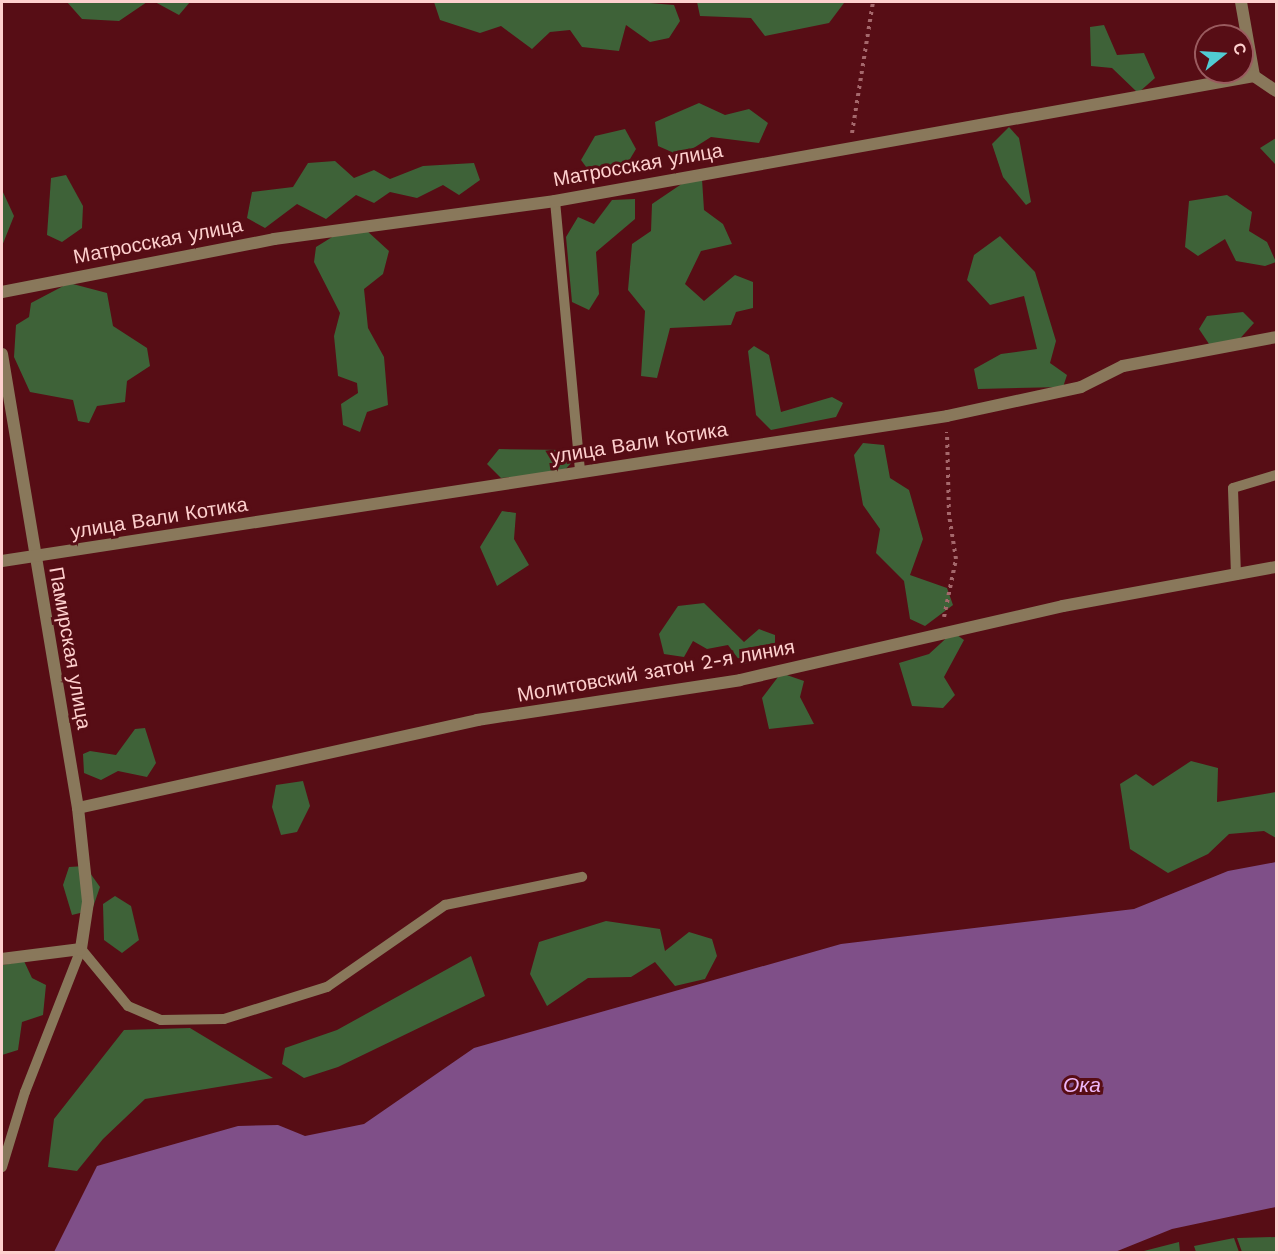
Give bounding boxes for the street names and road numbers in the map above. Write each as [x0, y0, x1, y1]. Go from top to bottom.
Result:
street label: Матросская улица [551, 138, 725, 192]
street label: Матросская улица [71, 213, 245, 269]
street label: улица Вали Котика [549, 417, 729, 469]
street label: улица Вали Котика [69, 492, 249, 544]
street label: Памирская улица [44, 565, 96, 731]
street label: Молитовский затон 2-я линия [515, 635, 797, 707]

